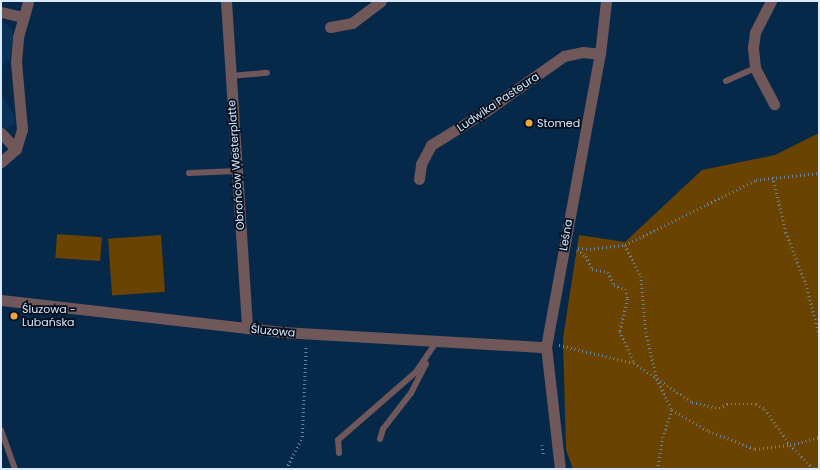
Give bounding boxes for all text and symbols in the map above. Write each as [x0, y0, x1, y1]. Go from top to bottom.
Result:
street label: Ludwika Pasteura [455, 70, 541, 134]
street label: Obrońców Westerplatte [225, 99, 247, 231]
place label: Stomed [537, 116, 580, 130]
marker: Stomed [524, 118, 534, 128]
street label: Leśna [557, 218, 575, 252]
place label: Śluzowa - Lubańska [22, 303, 76, 329]
marker: Śluzowa - Lubańska [9, 311, 19, 321]
street label: Śluzowa [250, 322, 296, 340]

